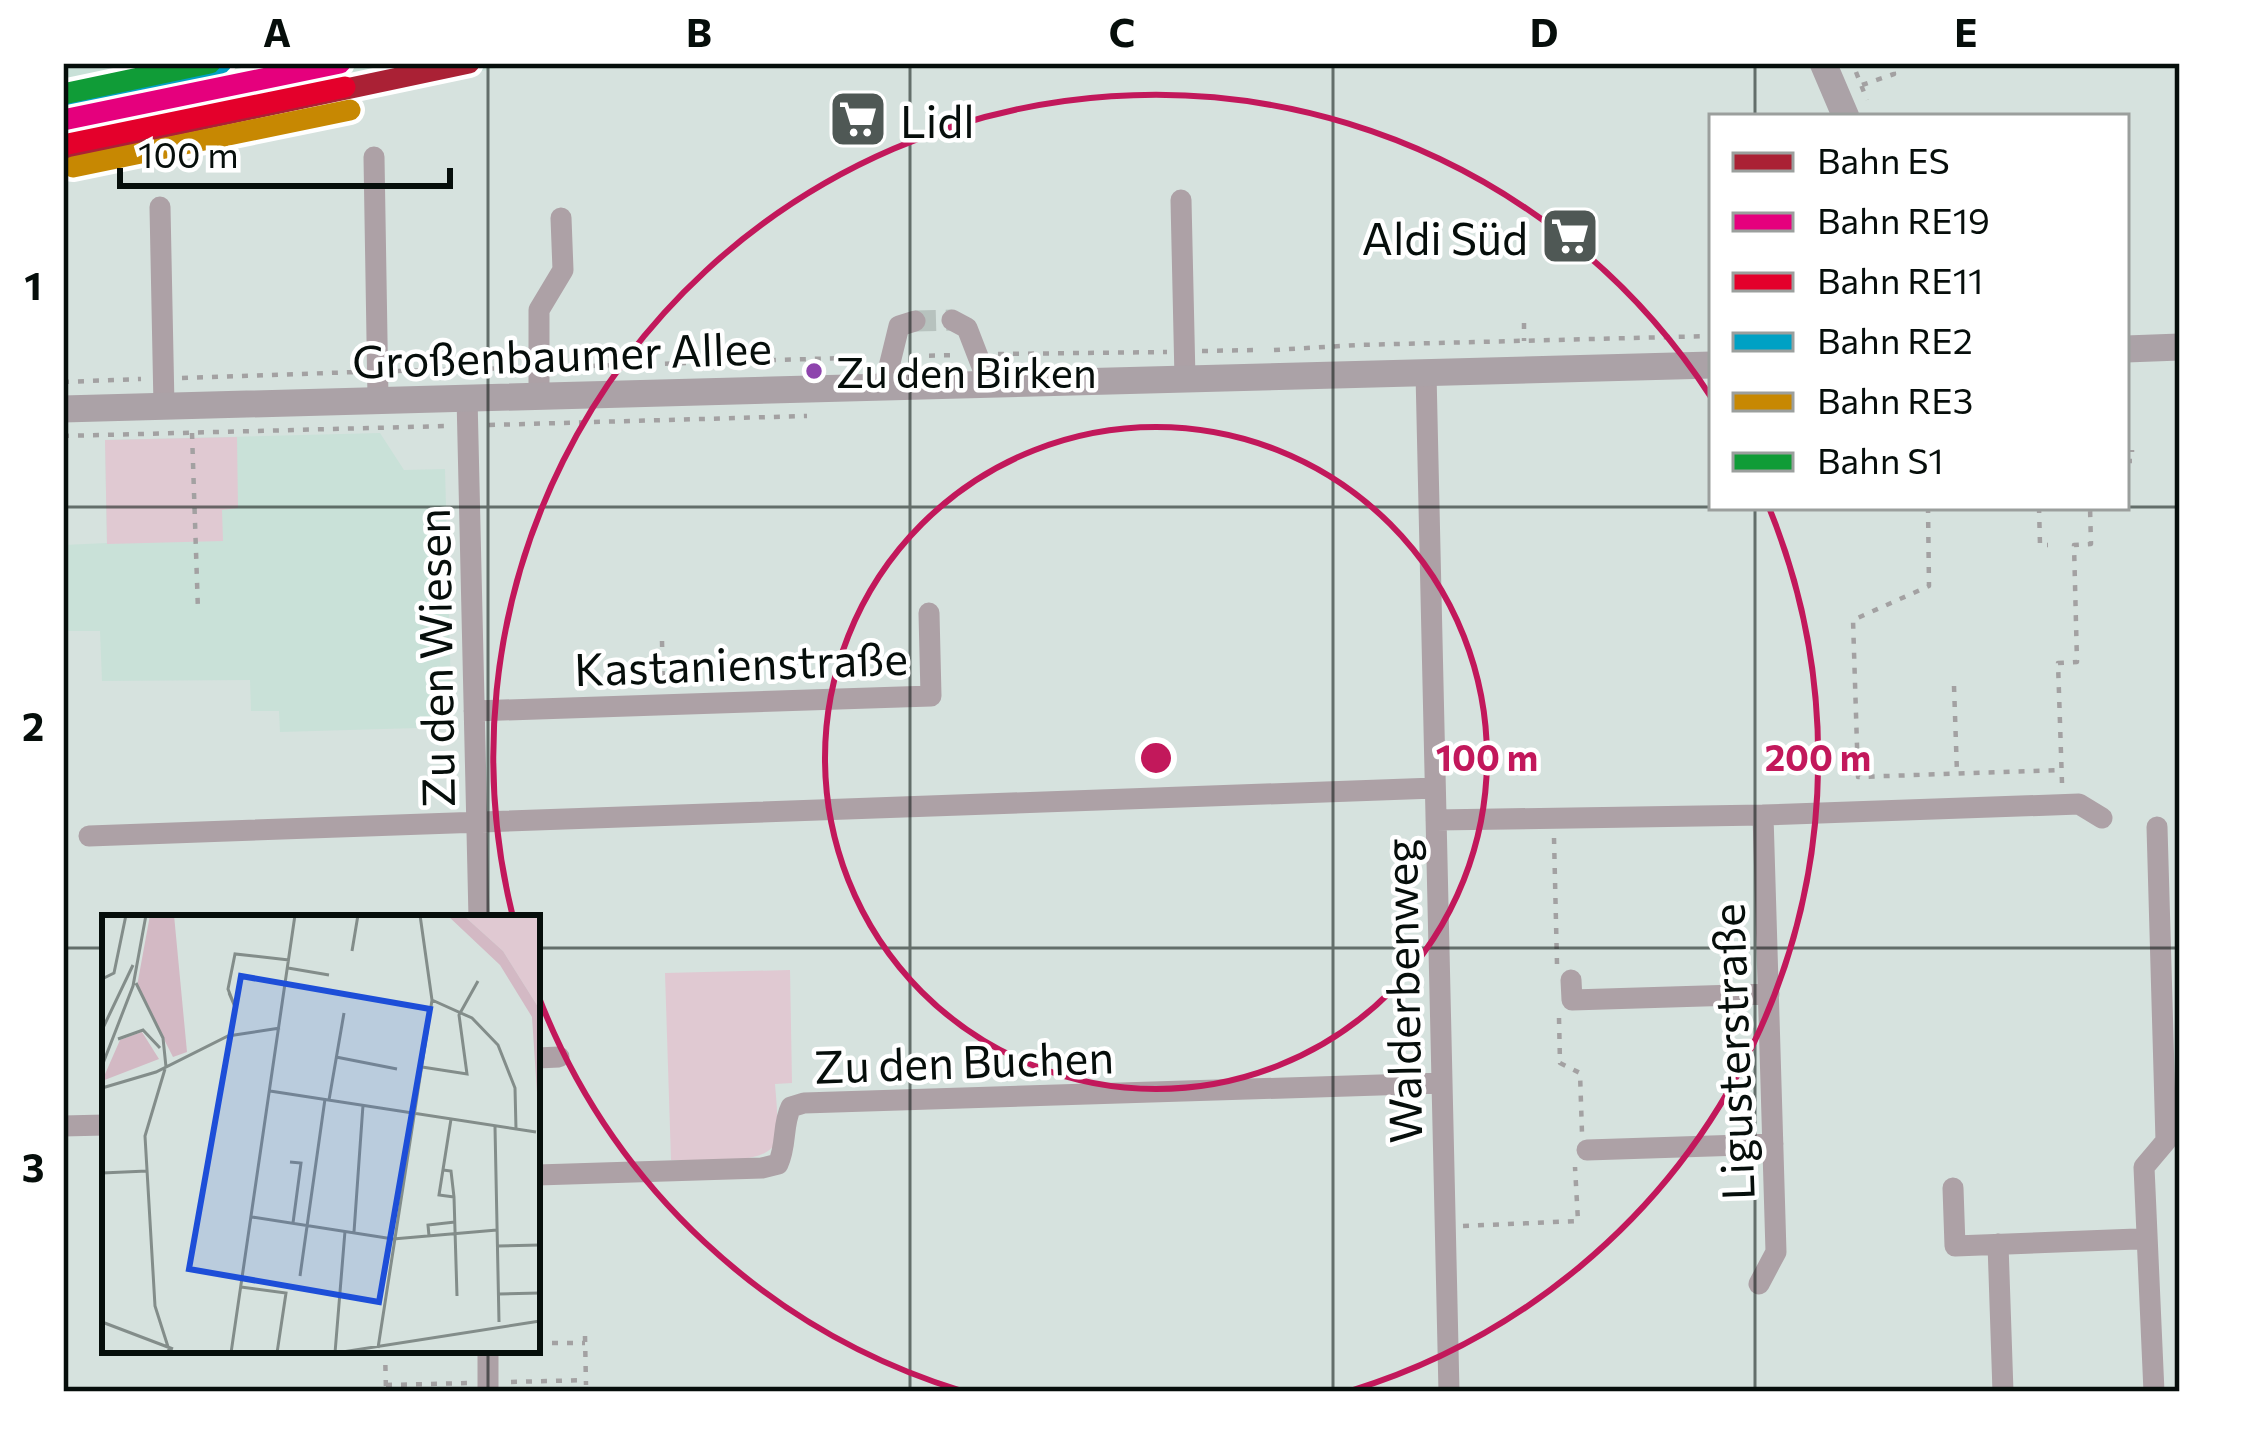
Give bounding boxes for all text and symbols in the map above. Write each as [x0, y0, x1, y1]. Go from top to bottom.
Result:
text: A [263, 7, 291, 55]
text: B [686, 7, 712, 55]
text: C [1109, 7, 1135, 55]
text: D [1530, 7, 1558, 55]
text: E [1954, 7, 1978, 55]
supermarket icon: Lidl [827, 88, 889, 150]
place label: Lidl [900, 92, 975, 147]
scale bar [120, 114, 450, 188]
legend [1709, 114, 2129, 510]
text: 100 m [138, 131, 239, 175]
text: Bahn ES [1817, 137, 1950, 181]
text: Bahn RE19 [1817, 197, 1990, 241]
supermarket icon: Aldi Süd [1539, 205, 1601, 267]
place label: Aldi Süd [1362, 209, 1528, 264]
text: Bahn RE11 [1817, 257, 1983, 301]
text: 1 [24, 260, 42, 308]
text: Bahn RE2 [1817, 317, 1973, 361]
street label: Großenbaumer Allee [351, 318, 773, 388]
place label: Zu den Birken [836, 345, 1097, 397]
marker: Zu den Birken [803, 360, 825, 382]
text: Bahn RE3 [1817, 377, 1973, 421]
text: Bahn S1 [1817, 437, 1944, 481]
street label: Zu den Wiesen [404, 508, 464, 808]
street label: Kastanienstraße [573, 629, 909, 695]
text: 2 [22, 701, 44, 749]
text: 100 m [1436, 734, 1538, 778]
text: 200 m [1765, 734, 1871, 778]
centre of rings [1135, 737, 1177, 779]
street label: Walderbenweg [1371, 838, 1431, 1144]
street label: Ligusterstraße [1698, 903, 1764, 1201]
inset map [102, 915, 540, 1353]
street label: Zu den Buchen [813, 1027, 1115, 1093]
text: 3 [22, 1142, 44, 1190]

